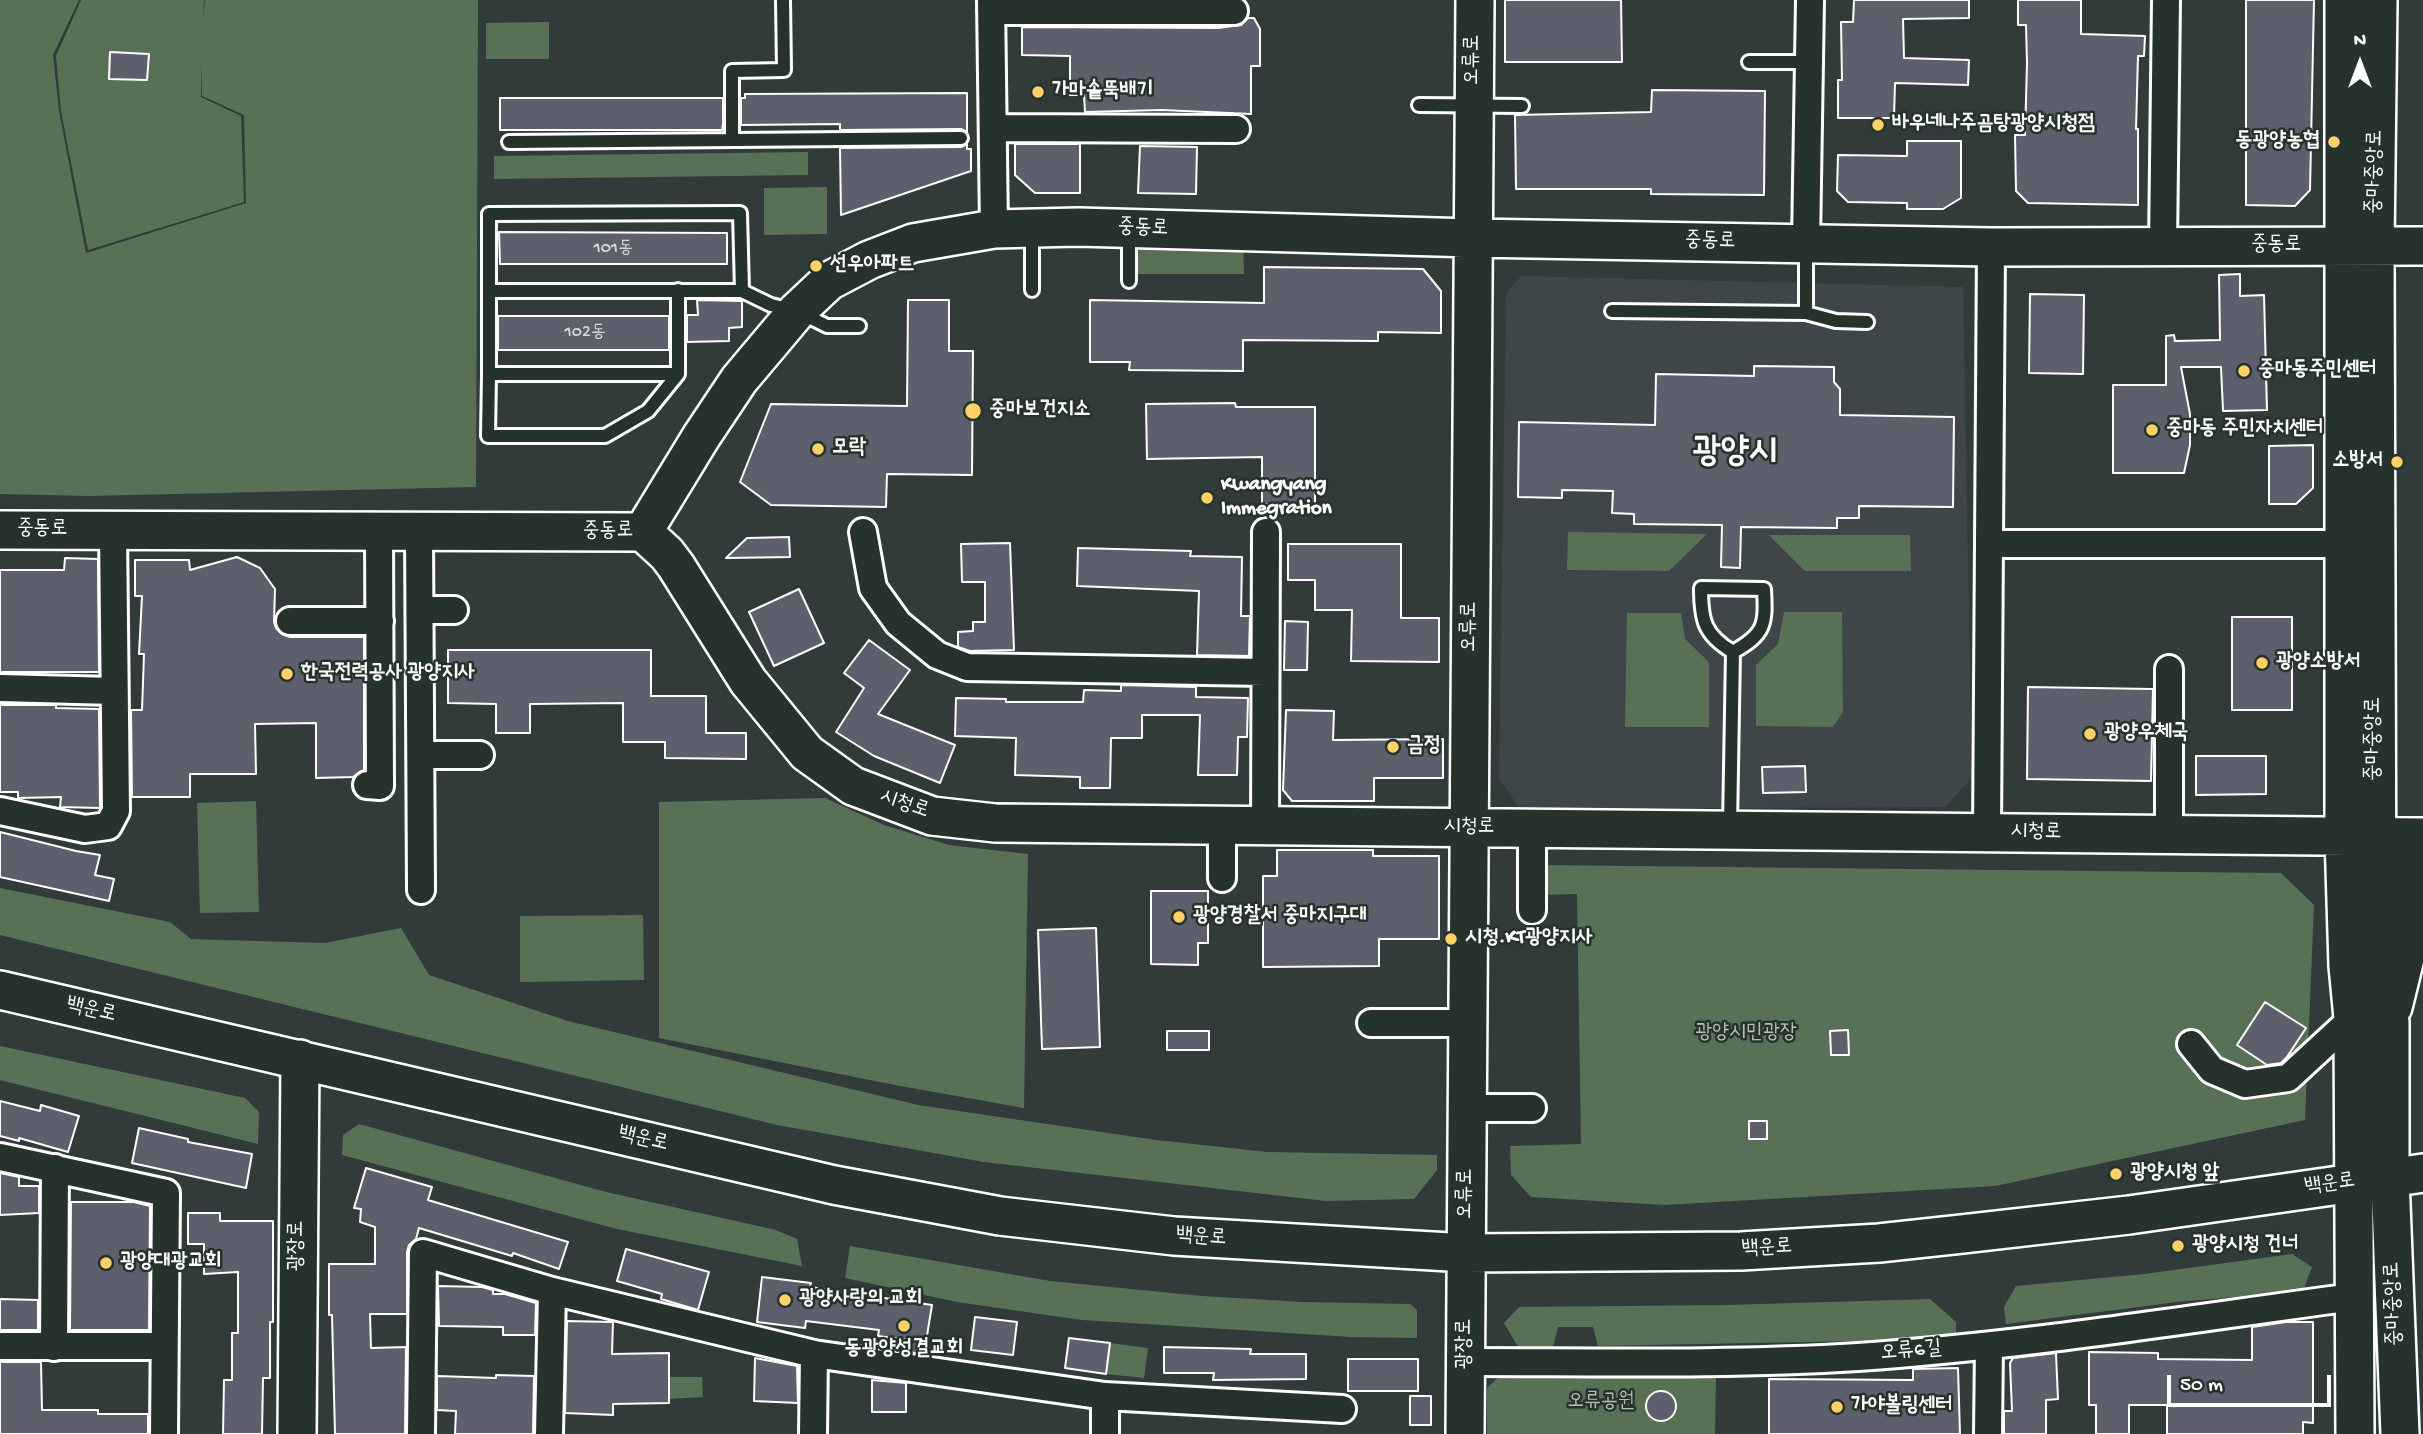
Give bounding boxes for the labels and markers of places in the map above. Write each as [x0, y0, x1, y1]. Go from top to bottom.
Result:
place label: 가마솥뚝배기 [1052, 79, 1153, 105]
marker: 가마솥뚝배기 [1030, 84, 1046, 100]
place label: 바우네나주곰탕광양시청점 [1892, 112, 2095, 138]
marker: 바우네나주곰탕광양시청점 [1870, 117, 1886, 133]
place label: 동광양농협 [2236, 129, 2320, 155]
marker: 동광양농협 [2326, 134, 2342, 150]
place label: 선우아파트 [830, 253, 914, 279]
marker: 선우아파트 [808, 258, 824, 274]
place label: 중마동주민센터 [2258, 358, 2376, 384]
marker: 중마동주민센터 [2236, 363, 2252, 379]
place label: 중마보건지소 [989, 398, 1090, 424]
marker: 중마보건지소 [963, 401, 983, 421]
place label: 중마동 주민자치센터 [2166, 417, 2323, 443]
marker: 중마동 주민자치센터 [2144, 422, 2160, 438]
place label: 모락 [832, 436, 866, 462]
marker: 모락 [810, 441, 826, 457]
place label: 소방서 [2332, 449, 2383, 475]
marker: 소방서 [2389, 454, 2405, 470]
place label: Kwangyang Immegration [1221, 473, 1332, 523]
marker: Kwangyang Immegration [1199, 490, 1215, 506]
place label: 광양소방서 [2276, 650, 2360, 676]
marker: 광양소방서 [2254, 655, 2270, 671]
place label: 한국전력공사 광양지사 [301, 661, 475, 687]
marker: 한국전력공사 광양지사 [279, 666, 295, 682]
place label: 광양우체국 [2104, 721, 2188, 747]
marker: 광양우체국 [2082, 726, 2098, 742]
place label: 금정 [1407, 734, 1441, 760]
marker: 금정 [1385, 739, 1401, 755]
place label: 광양경찰서 중마지구대 [1193, 904, 1367, 930]
marker: 광양경찰서 중마지구대 [1171, 909, 1187, 925]
place label: 시청.KT광양지사 [1465, 926, 1593, 952]
marker: 시청.KT광양지사 [1443, 931, 1459, 947]
place label: 광양시청 앞 [2130, 1161, 2219, 1187]
marker: 광양시청 앞 [2108, 1166, 2124, 1182]
place label: 광양시청 건너 [2192, 1233, 2298, 1259]
marker: 광양시청 건너 [2170, 1238, 2186, 1254]
place label: 광양대광교회 [120, 1250, 221, 1276]
marker: 광양대광교회 [98, 1255, 114, 1271]
place label: 광양사랑의 교회 [799, 1287, 922, 1313]
marker: 광양사랑의 교회 [777, 1292, 793, 1308]
marker: 동광양성결교회 [896, 1318, 912, 1334]
place label: 동광양성결교회 [845, 1337, 963, 1363]
place label: 가야볼링센터 [1851, 1394, 1952, 1420]
marker: 가야볼링센터 [1829, 1399, 1845, 1415]

